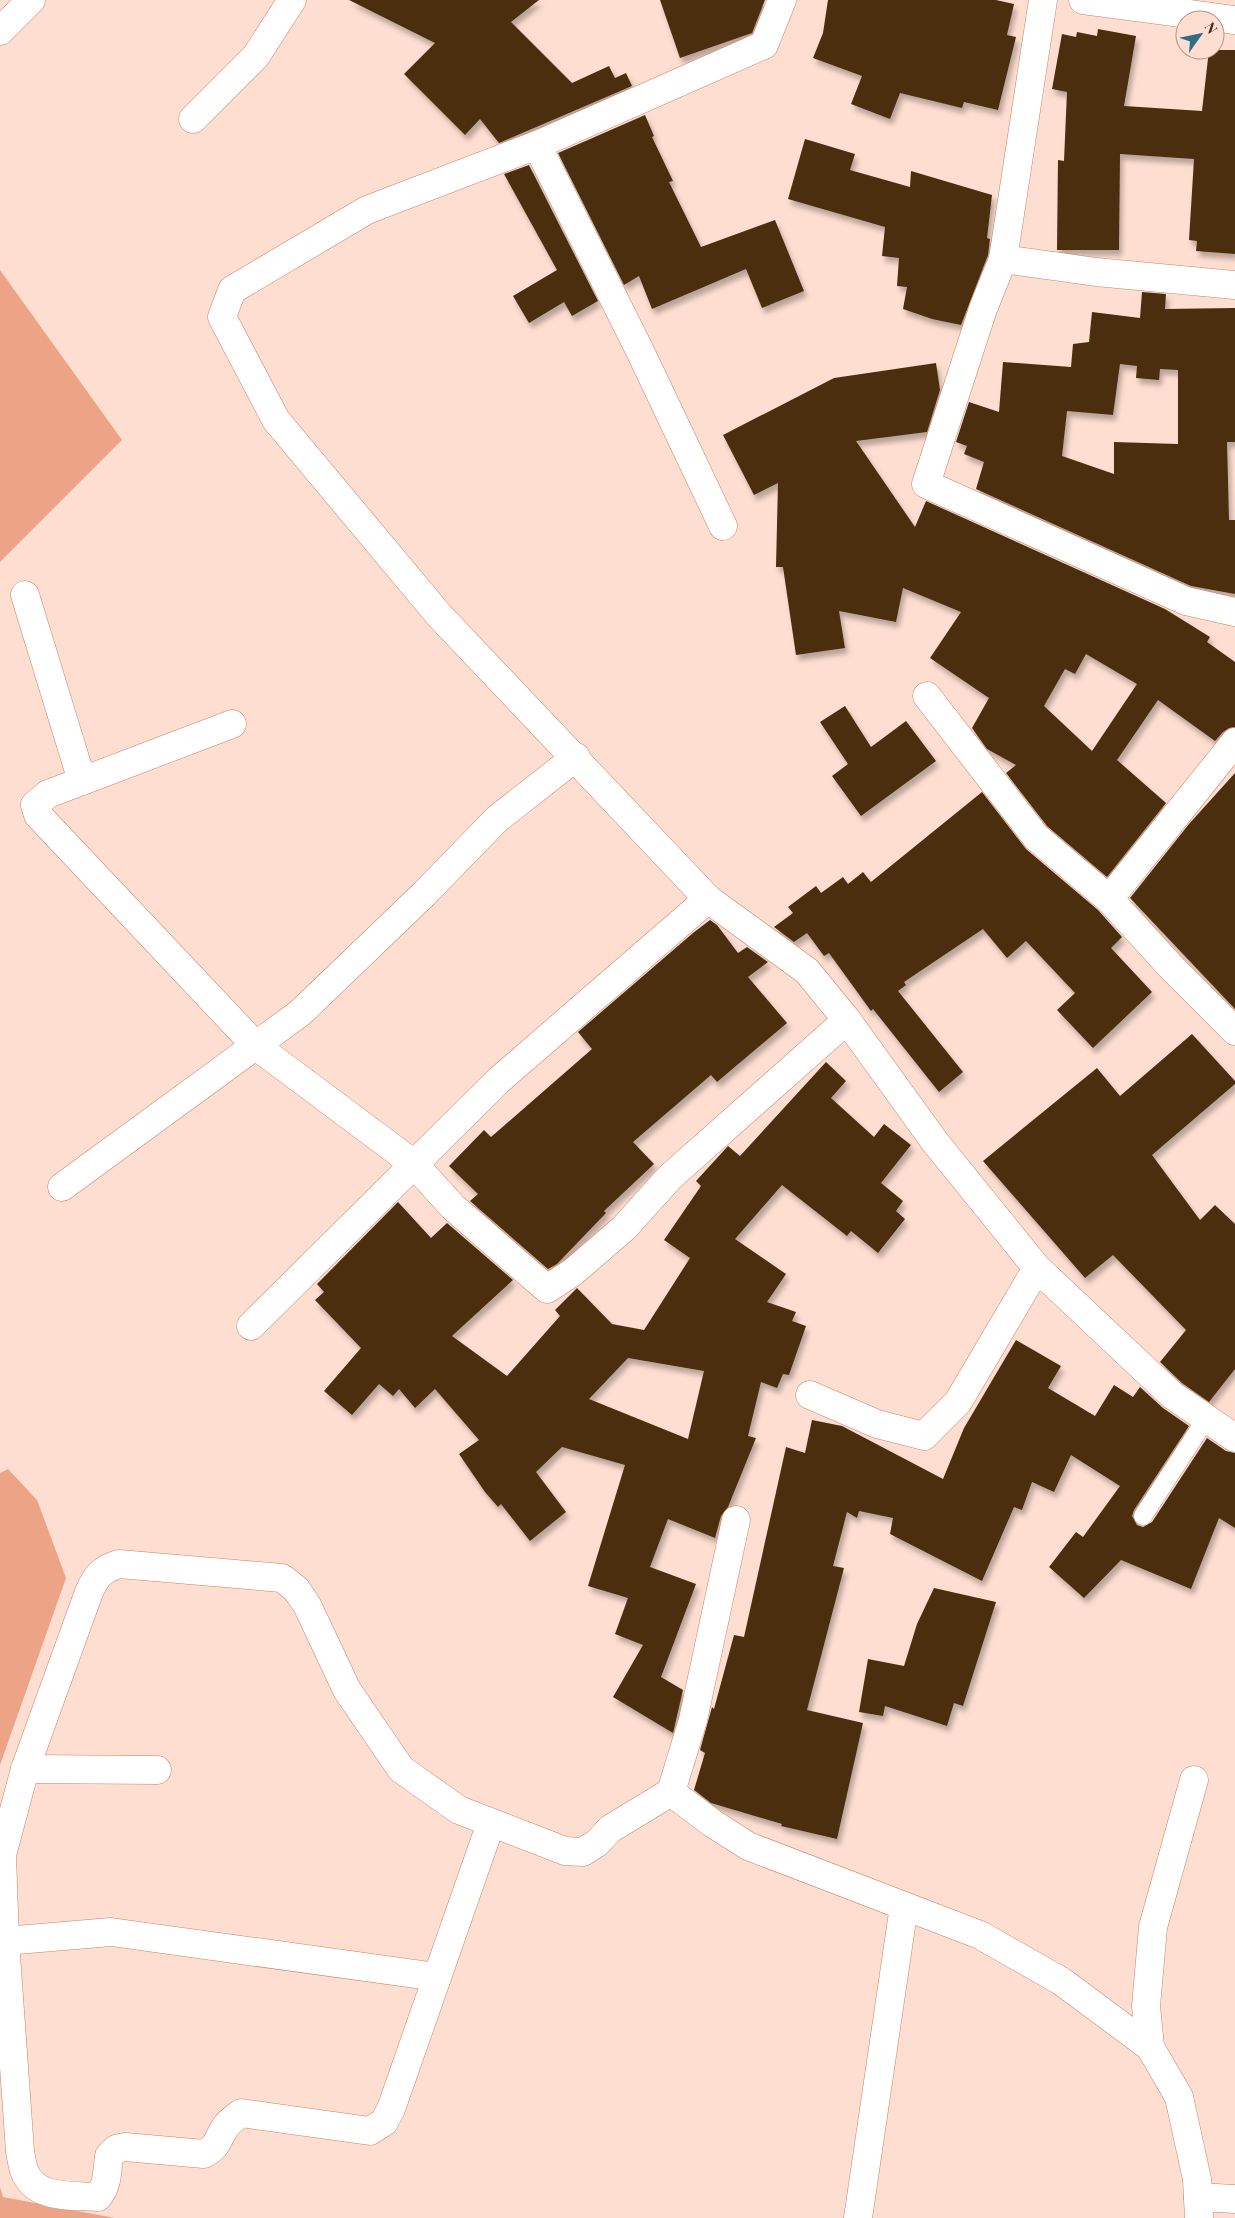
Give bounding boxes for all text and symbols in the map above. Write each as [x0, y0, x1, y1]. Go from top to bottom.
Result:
north arrow [1175, 10, 1225, 60]
text: N [1201, 18, 1222, 37]

